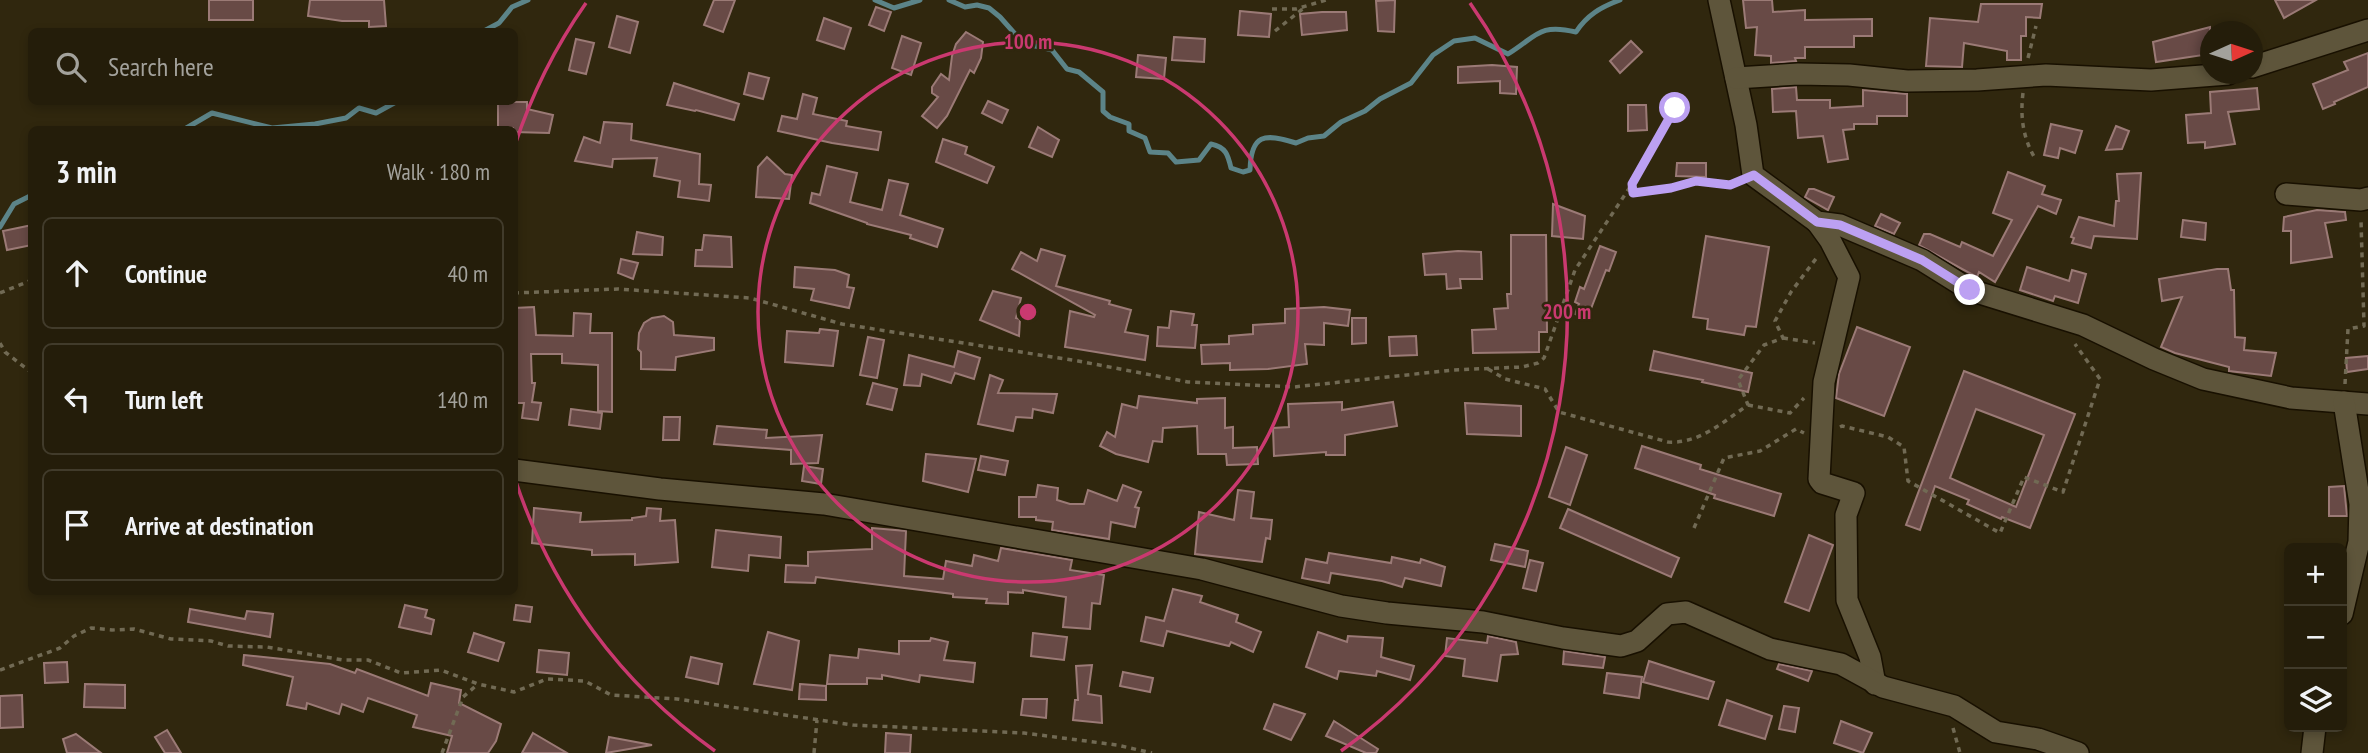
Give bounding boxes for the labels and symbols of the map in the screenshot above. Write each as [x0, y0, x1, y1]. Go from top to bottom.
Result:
north arrow [2200, 21, 2263, 84]
text: 100 m [1004, 28, 1052, 55]
route start [1659, 92, 1690, 123]
route end [1954, 274, 1985, 305]
text: 200 m [1543, 298, 1591, 325]
centre of rings [1016, 300, 1040, 324]

